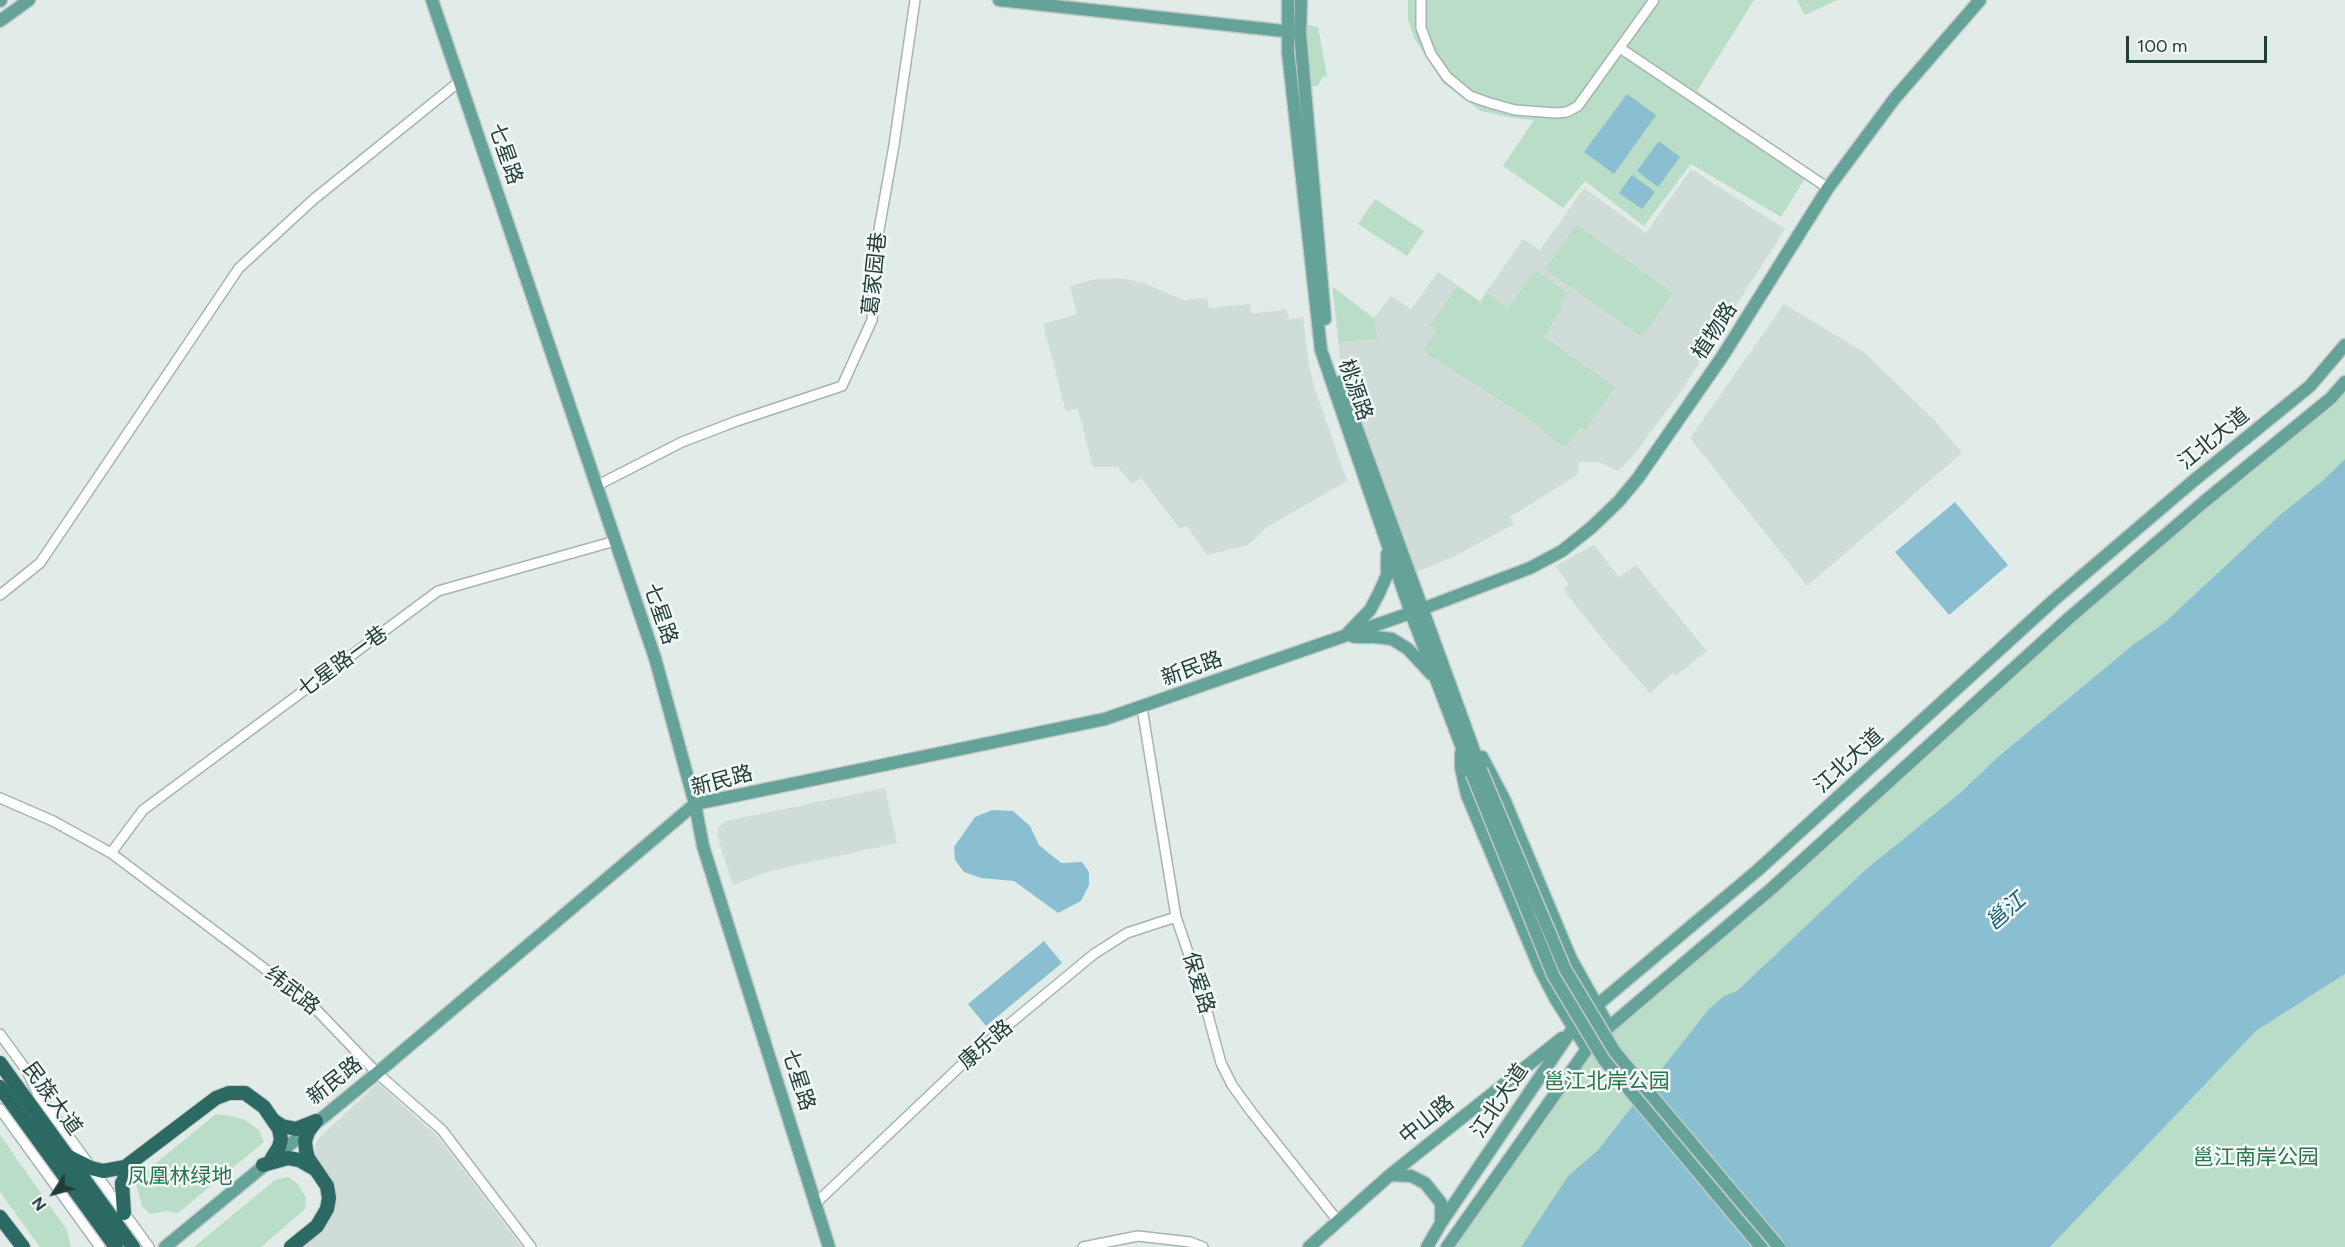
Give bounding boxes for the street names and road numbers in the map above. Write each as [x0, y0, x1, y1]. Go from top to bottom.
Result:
street label: 七星路 [483, 120, 527, 188]
street label: 葛家园巷 [858, 231, 892, 317]
street label: 植物路 [1687, 298, 1743, 364]
street label: 桃源路 [1333, 356, 1377, 424]
street label: 江北大道 [2173, 403, 2255, 475]
street label: 七星路 [638, 580, 682, 648]
street label: 七星路一巷 [293, 621, 393, 703]
street label: 新民路 [1158, 646, 1226, 692]
street label: 江北大道 [1809, 724, 1889, 798]
street label: 新民路 [688, 761, 756, 801]
street label: 保爱路 [1177, 949, 1219, 1017]
street label: 纬武路 [260, 961, 324, 1021]
street label: 康乐路 [954, 1015, 1018, 1075]
street label: 七星路 [776, 1046, 820, 1114]
street label: 新民路 [302, 1052, 368, 1110]
street label: 民族大道 [17, 1058, 87, 1140]
street label: 江北大道 [1466, 1059, 1534, 1143]
street label: 中山路 [1395, 1090, 1459, 1150]

